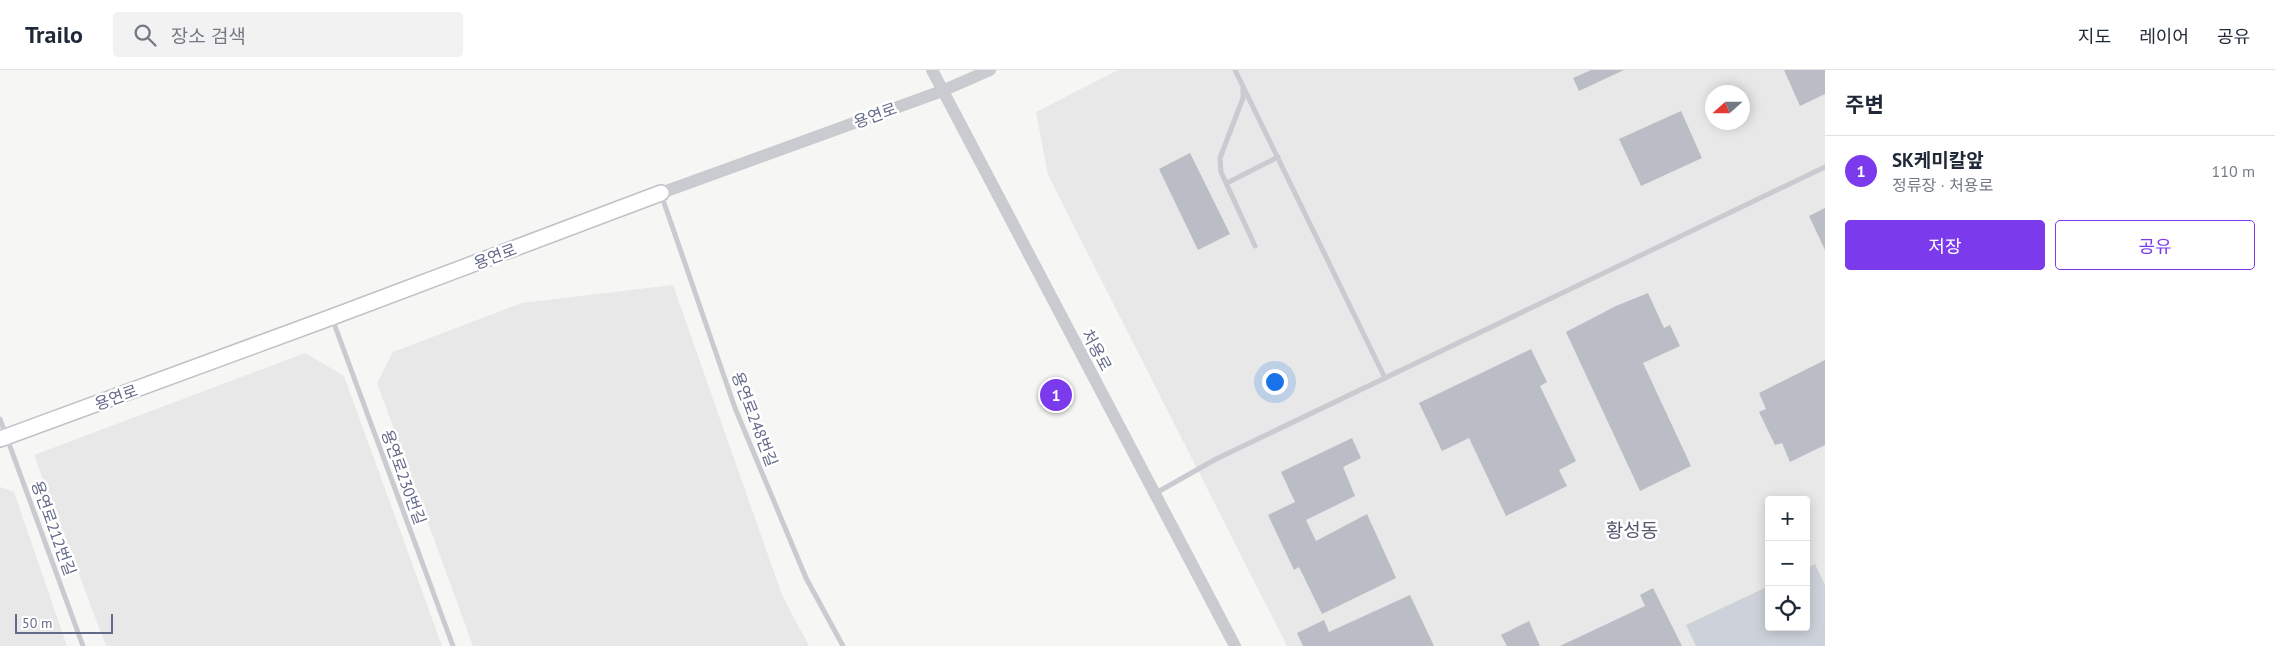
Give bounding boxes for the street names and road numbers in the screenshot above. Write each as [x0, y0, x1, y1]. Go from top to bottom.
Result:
street label: 용연로 [851, 98, 899, 132]
street label: 용연로 [471, 239, 519, 273]
street label: 처용로 [1078, 326, 1116, 374]
street label: 용연로248번길 [728, 369, 782, 469]
street label: 용연로 [92, 380, 140, 414]
street label: 용연로230번길 [378, 427, 430, 527]
street label: 용연로212번길 [28, 478, 80, 578]

